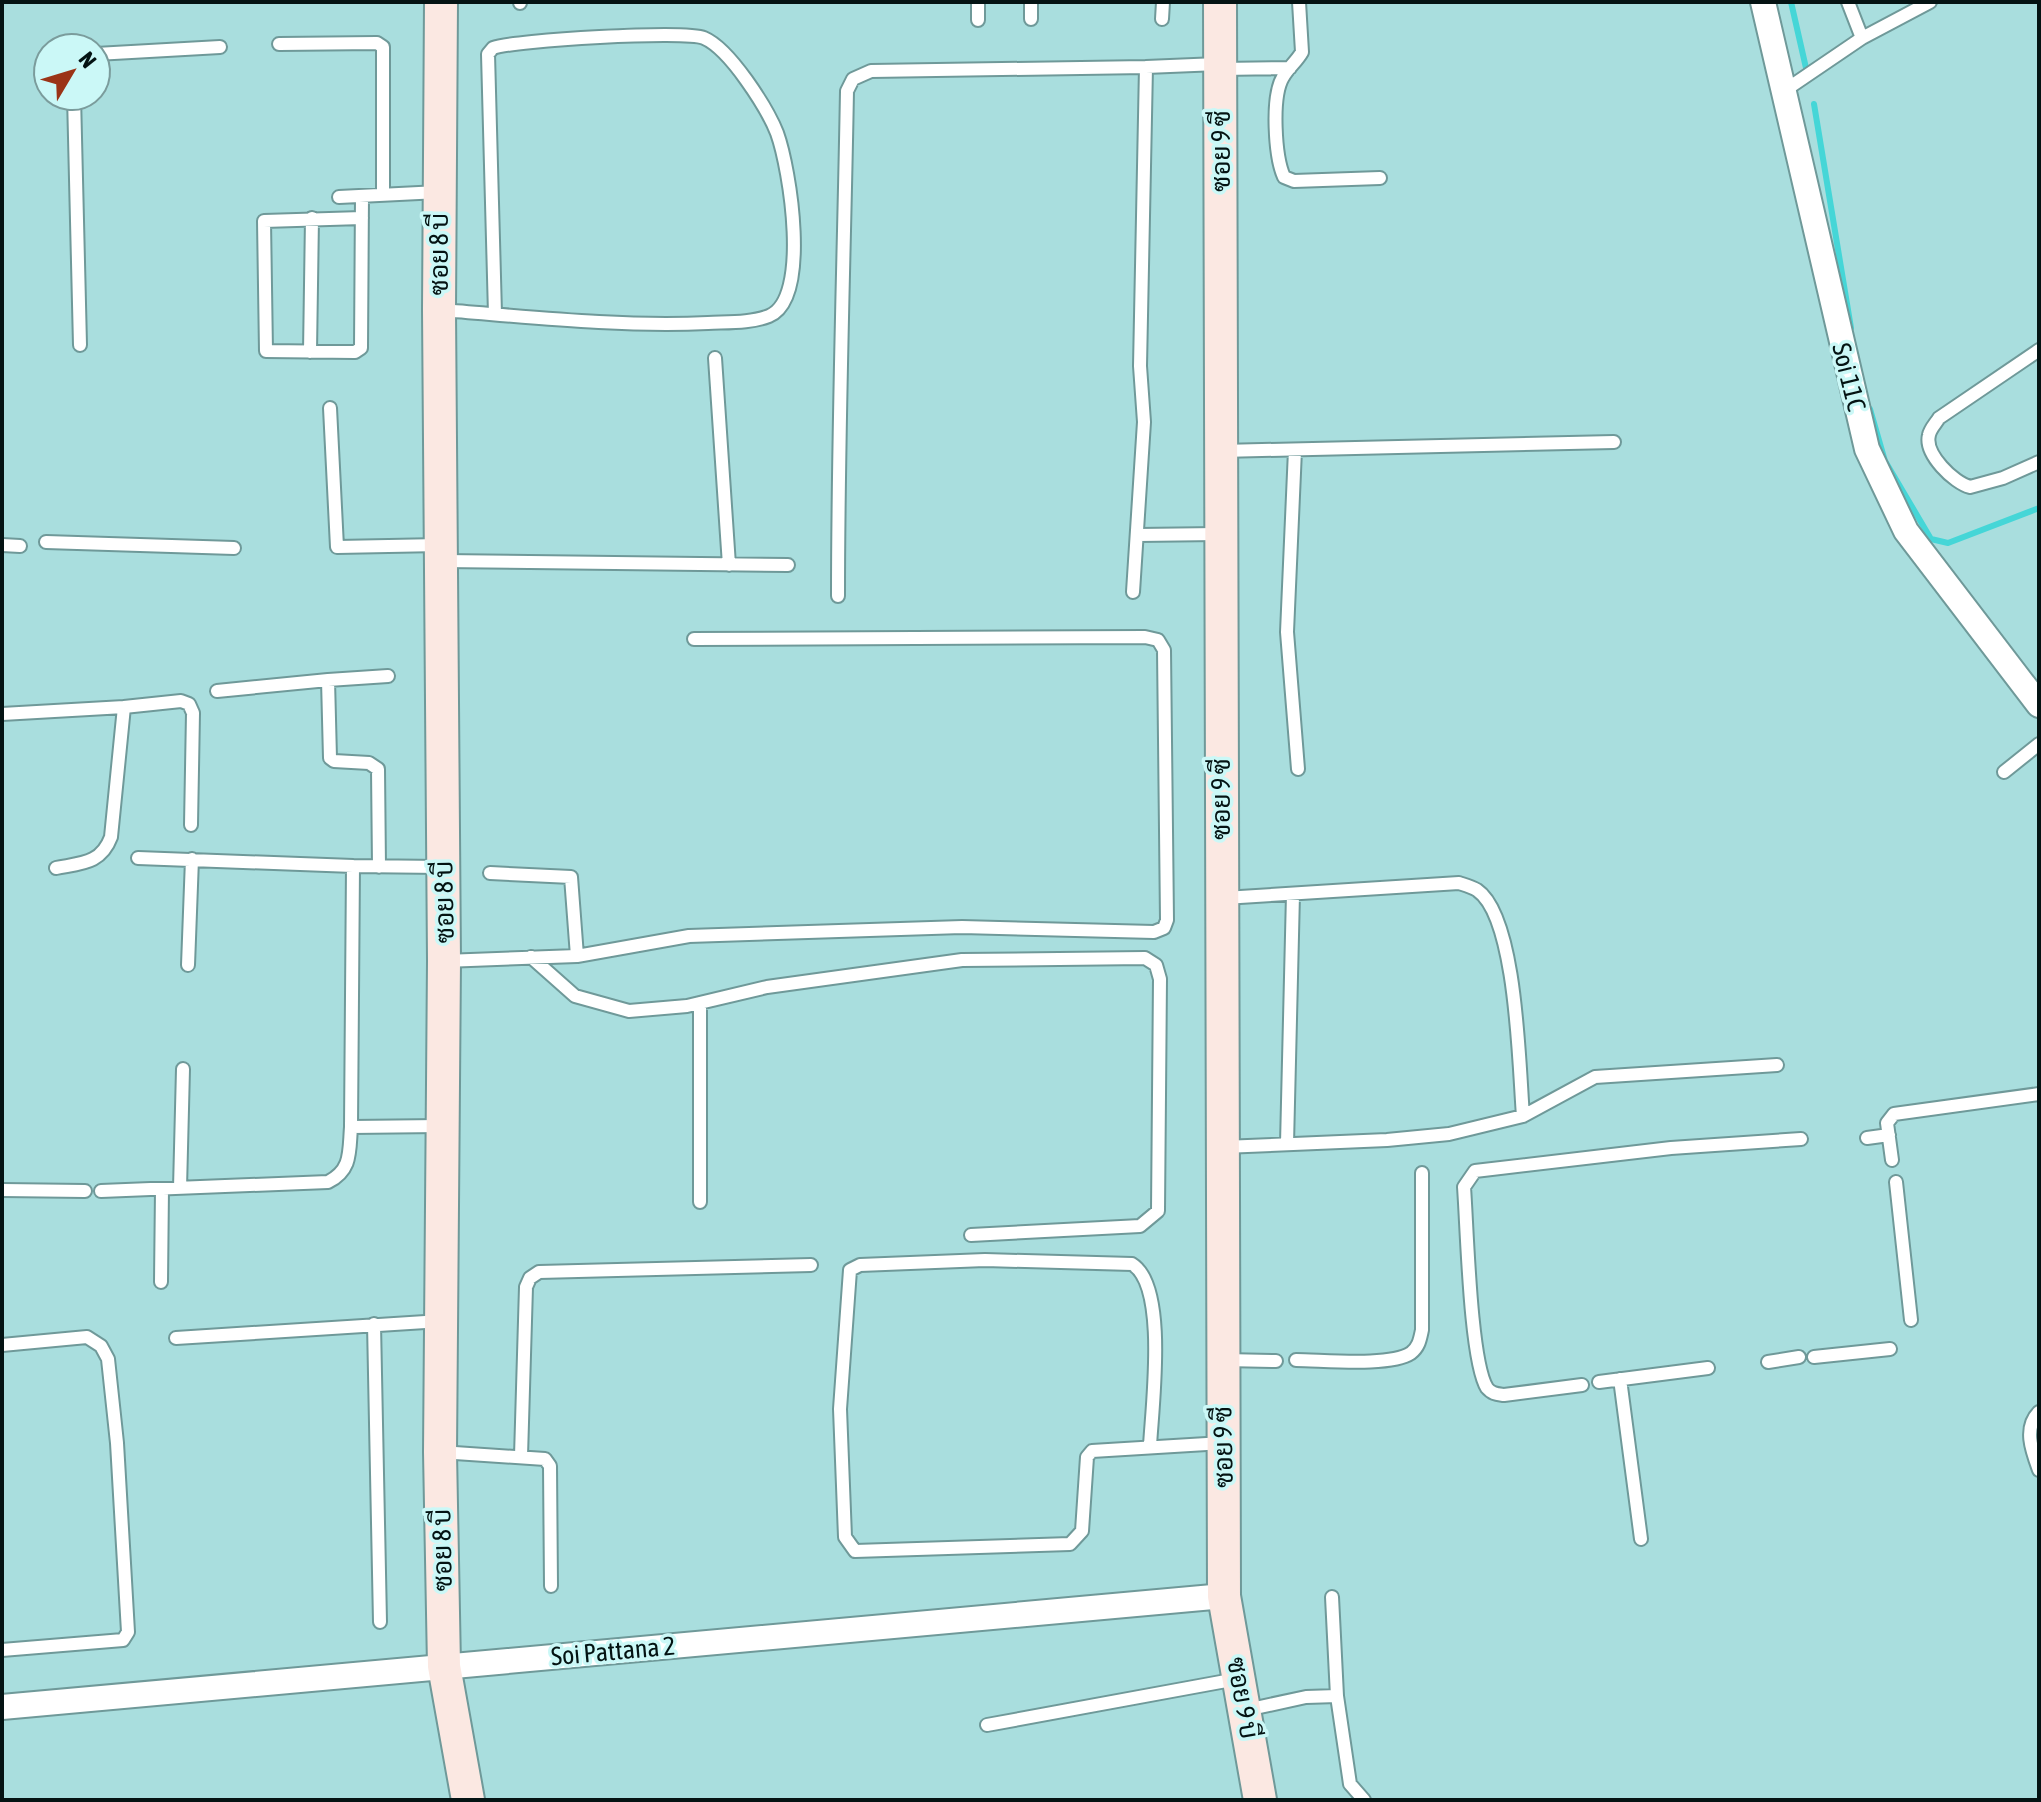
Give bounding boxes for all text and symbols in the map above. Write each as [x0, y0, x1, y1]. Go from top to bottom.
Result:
north arrow [32, 32, 112, 112]
text: N [74, 47, 102, 73]
street label: ซอย 9 ซี [1205, 110, 1236, 192]
street label: ซอย 8 บี [423, 213, 454, 295]
street label: Soi 11C [1826, 340, 1872, 414]
street label: ซอย 9 ซี [1205, 758, 1236, 840]
street label: ซอย 8 บี [427, 861, 460, 943]
street label: ซอย 9 ซี [1206, 1406, 1239, 1488]
street label: ซอย 8 บี [425, 1509, 458, 1591]
street label: Soi Pattana 2 [550, 1631, 676, 1671]
street label: ซอย 9 บี [1221, 1655, 1266, 1741]

